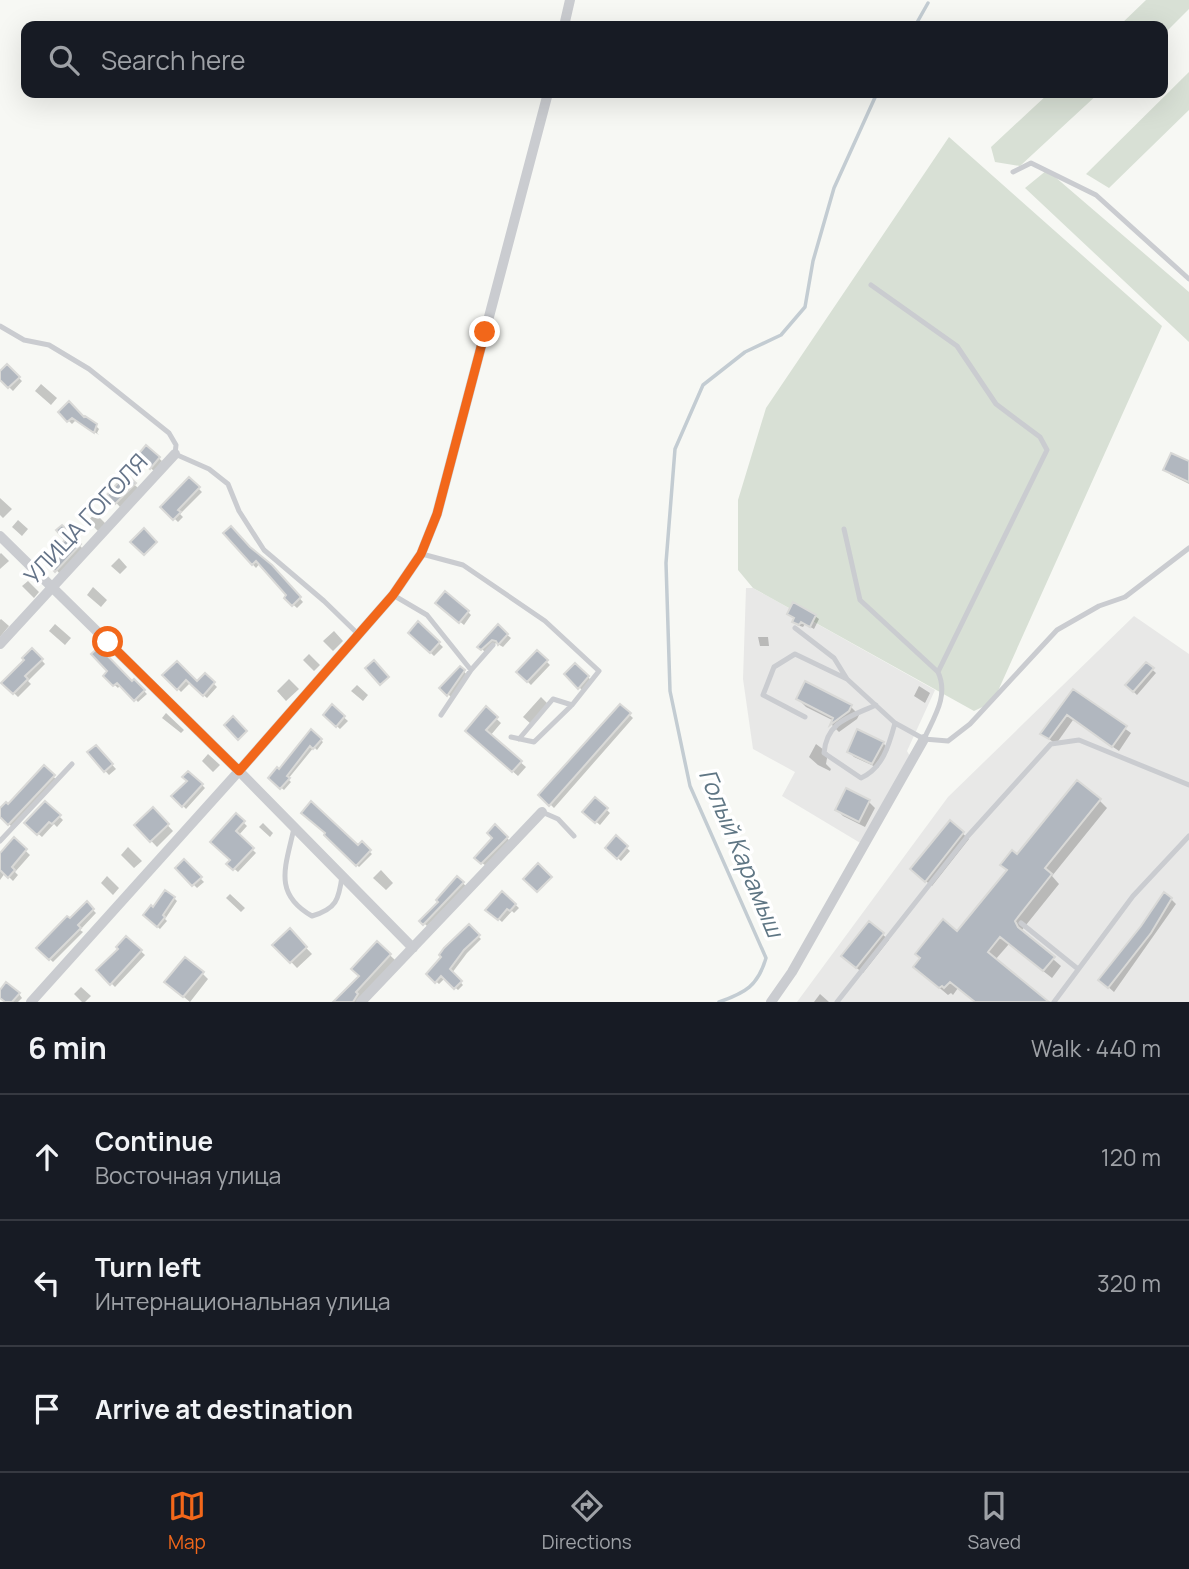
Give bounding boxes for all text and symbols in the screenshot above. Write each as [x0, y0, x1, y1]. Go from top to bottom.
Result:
search box [21, 21, 1168, 98]
icon: search [45, 41, 83, 79]
text: Search here [101, 42, 246, 78]
route end [469, 316, 500, 347]
street label: УЛИЦА ГОГОЛЯ [16, 446, 154, 591]
route start [92, 626, 123, 657]
water label: Голый Карамыш [692, 763, 793, 943]
text: 6 min [28, 1027, 107, 1068]
text: Walk · 440 m [1031, 1032, 1161, 1064]
text: Continue [95, 1123, 213, 1159]
icon: ahead [28, 1138, 66, 1176]
text: 120 m [1101, 1141, 1161, 1173]
text: Восточная улица [95, 1159, 281, 1191]
text: Turn left [95, 1249, 202, 1285]
icon: left [28, 1264, 66, 1302]
text: 320 m [1097, 1267, 1161, 1299]
text: Интернациональная улица [95, 1285, 391, 1317]
icon: arrive [28, 1390, 66, 1428]
text: Arrive at destination [95, 1391, 353, 1427]
tab: Map [168, 1487, 206, 1555]
tab: Directions [542, 1487, 632, 1555]
tab: Saved [968, 1487, 1021, 1555]

